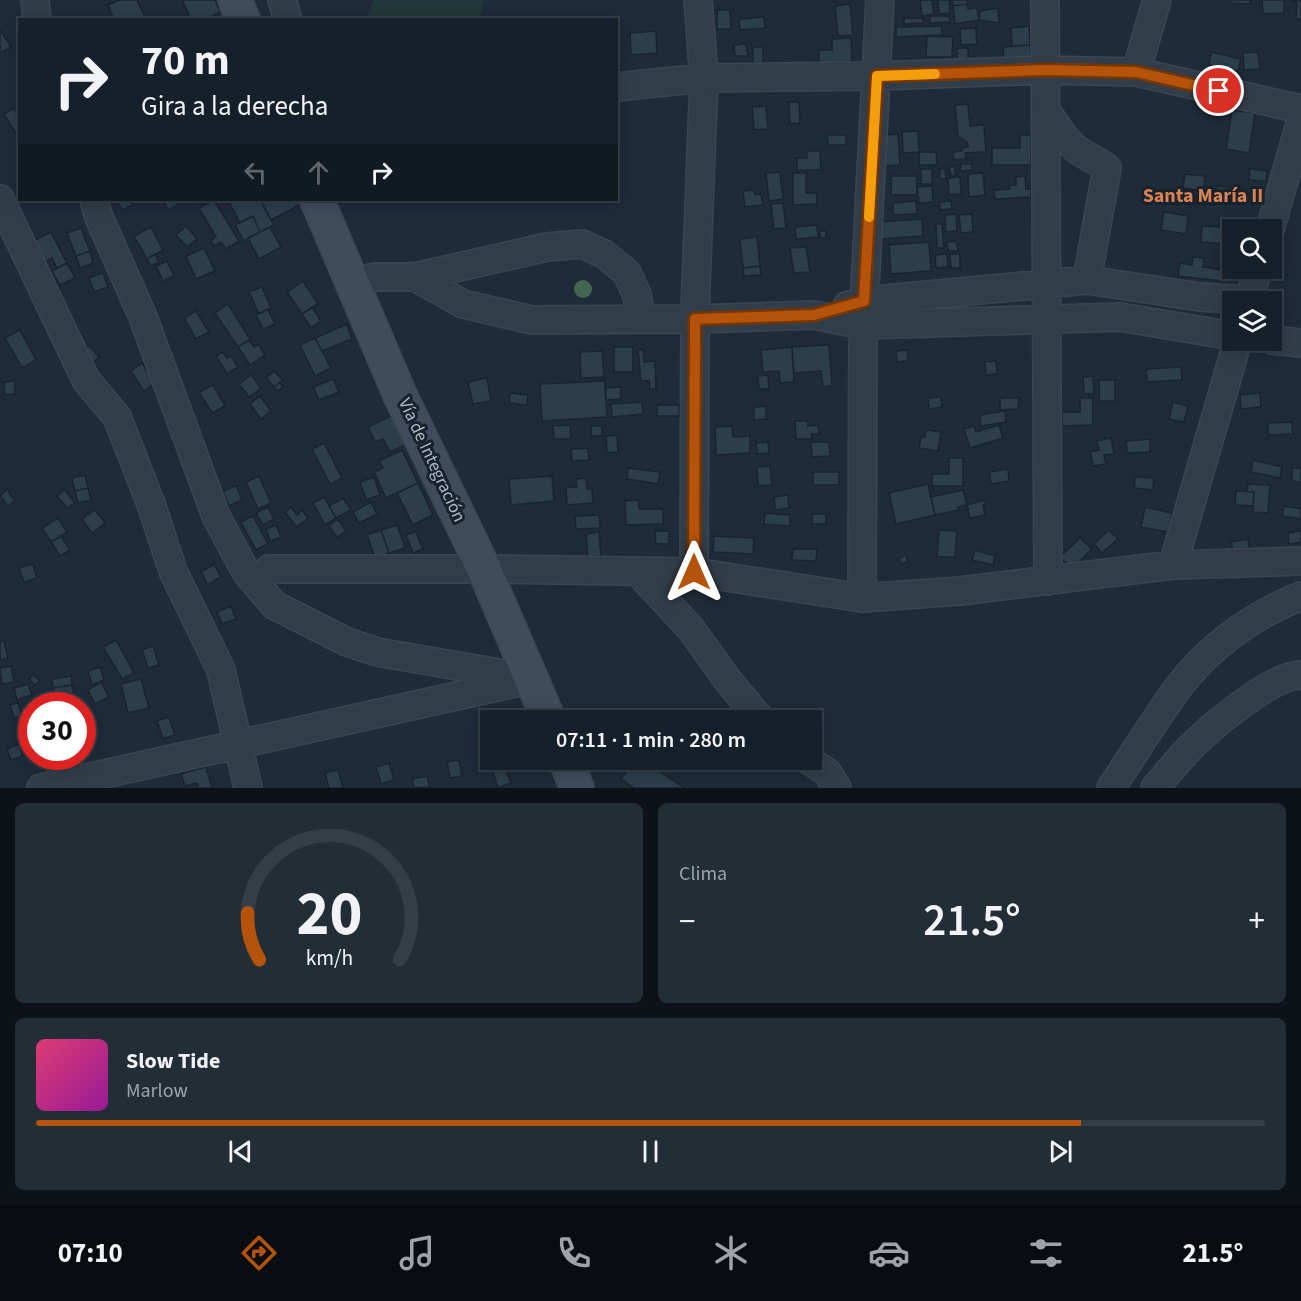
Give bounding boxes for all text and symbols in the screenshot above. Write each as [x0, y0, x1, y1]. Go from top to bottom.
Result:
text: 70 m [141, 31, 230, 91]
icon: right [42, 42, 120, 120]
pin [1193, 65, 1244, 116]
icon: arrive [1202, 74, 1235, 107]
text: Gira a la derecha [141, 87, 328, 126]
icon: left [239, 156, 272, 189]
icon: ahead [302, 156, 335, 189]
icon: right [365, 156, 398, 189]
district label: Santa María II [1143, 182, 1263, 210]
map controls [1222, 219, 1282, 351]
button: search [1222, 219, 1282, 279]
button: layers [1222, 291, 1282, 351]
street label: Vía de Integración [392, 394, 472, 526]
position arrow [662, 540, 726, 604]
speed limit sign: 30 [18, 692, 96, 770]
text: 07:11 · 1 min · 280 m [556, 724, 746, 756]
text: Clima [679, 860, 727, 888]
text: 20 [296, 870, 362, 959]
text: 21.5° [923, 889, 1021, 953]
text: − [679, 898, 695, 945]
text: + [1249, 898, 1265, 945]
text: km/h [305, 943, 353, 974]
text: Slow Tide [126, 1045, 220, 1077]
text: Marlow [126, 1077, 188, 1105]
icon: previous [224, 1135, 257, 1168]
icon: pause [634, 1135, 667, 1168]
icon: next [1044, 1135, 1077, 1168]
icon: directions [238, 1232, 280, 1274]
icon: music [396, 1232, 438, 1274]
icon: phone [553, 1232, 595, 1274]
icon: climate [710, 1232, 752, 1274]
icon: car [868, 1232, 910, 1274]
icon: filters [1025, 1232, 1067, 1274]
text: 07:10 [58, 1234, 123, 1273]
text: 21.5° [1183, 1234, 1243, 1273]

